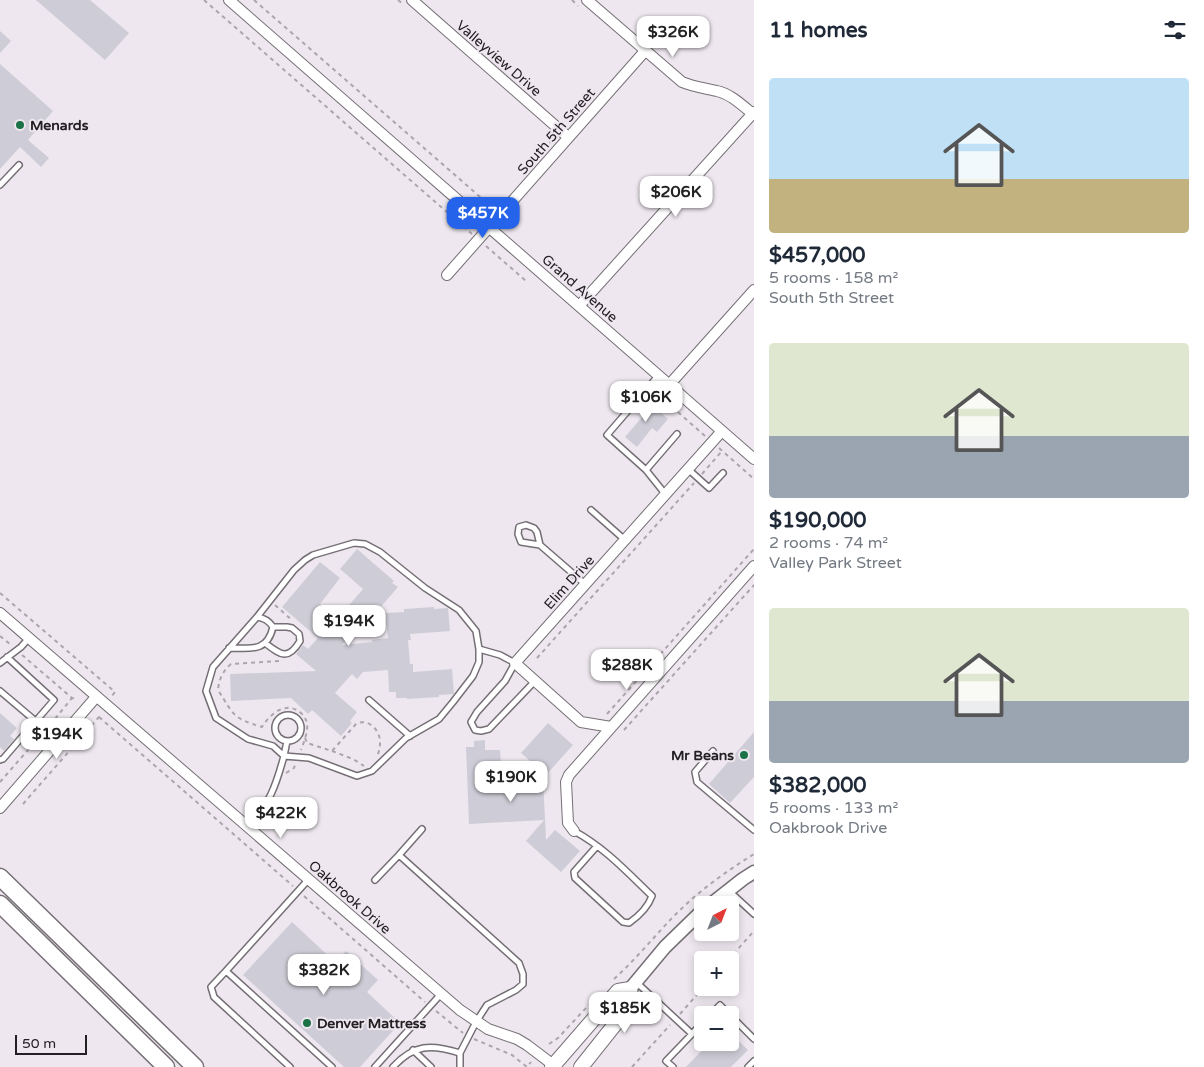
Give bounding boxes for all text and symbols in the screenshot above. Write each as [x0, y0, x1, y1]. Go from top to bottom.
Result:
pin: $326K [638, 15, 708, 58]
icon: filters [1161, 16, 1189, 44]
street label: Valleyview Drive [453, 17, 545, 100]
text: 11 homes [769, 18, 868, 43]
text: $326K [648, 22, 698, 42]
street label: South 5th Street [514, 84, 599, 178]
icon: home [934, 110, 1024, 200]
place label: Menards [30, 117, 89, 134]
marker: Menards [14, 119, 26, 131]
pin: $206K [641, 176, 711, 218]
text: $206K [651, 182, 701, 202]
pin: $457K [448, 196, 518, 239]
text: $457K [458, 203, 508, 223]
text: $457,000 [769, 243, 865, 268]
street label: Grand Avenue [538, 251, 621, 326]
text: 5 rooms · 158 m² [769, 268, 898, 288]
text: South 5th Street [769, 288, 894, 308]
icon: home [934, 375, 1024, 465]
pin: $106K [611, 380, 681, 423]
text: $106K [621, 387, 671, 407]
text: $190,000 [769, 508, 867, 533]
text: 2 rooms · 74 m² [769, 533, 888, 553]
street label: Elim Drive [541, 552, 598, 613]
text: Valley Park Street [769, 553, 902, 573]
pin: $194K [314, 604, 384, 647]
text: $194K [324, 611, 374, 631]
icon: home [934, 640, 1024, 730]
pin: $288K [592, 648, 662, 691]
text: $288K [602, 655, 652, 675]
pin: $194K [22, 718, 92, 760]
text: $194K [32, 724, 82, 744]
place label: Mr Beans [671, 747, 734, 764]
marker: Mr Beans [738, 749, 750, 761]
pin: $190K [476, 760, 546, 803]
text: $190K [486, 767, 536, 787]
text: $382,000 [769, 773, 867, 798]
pin: $422K [246, 796, 316, 839]
text: 5 rooms · 133 m² [769, 798, 898, 818]
text: $422K [256, 803, 306, 823]
text: Oakbrook Drive [769, 818, 887, 838]
street label: Oakbrook Drive [305, 857, 394, 938]
north arrow [694, 896, 739, 941]
map controls [694, 896, 739, 1051]
button: + [694, 951, 739, 996]
pin: $382K [289, 954, 359, 996]
text: $382K [299, 960, 349, 980]
pin: $185K [590, 992, 660, 1034]
text: $185K [600, 998, 650, 1018]
button: − [694, 1006, 739, 1051]
place label: Denver Mattress [317, 1015, 427, 1032]
marker: Denver Mattress [301, 1017, 313, 1029]
scale bar [15, 1032, 88, 1055]
text: 50 m [22, 1035, 56, 1052]

